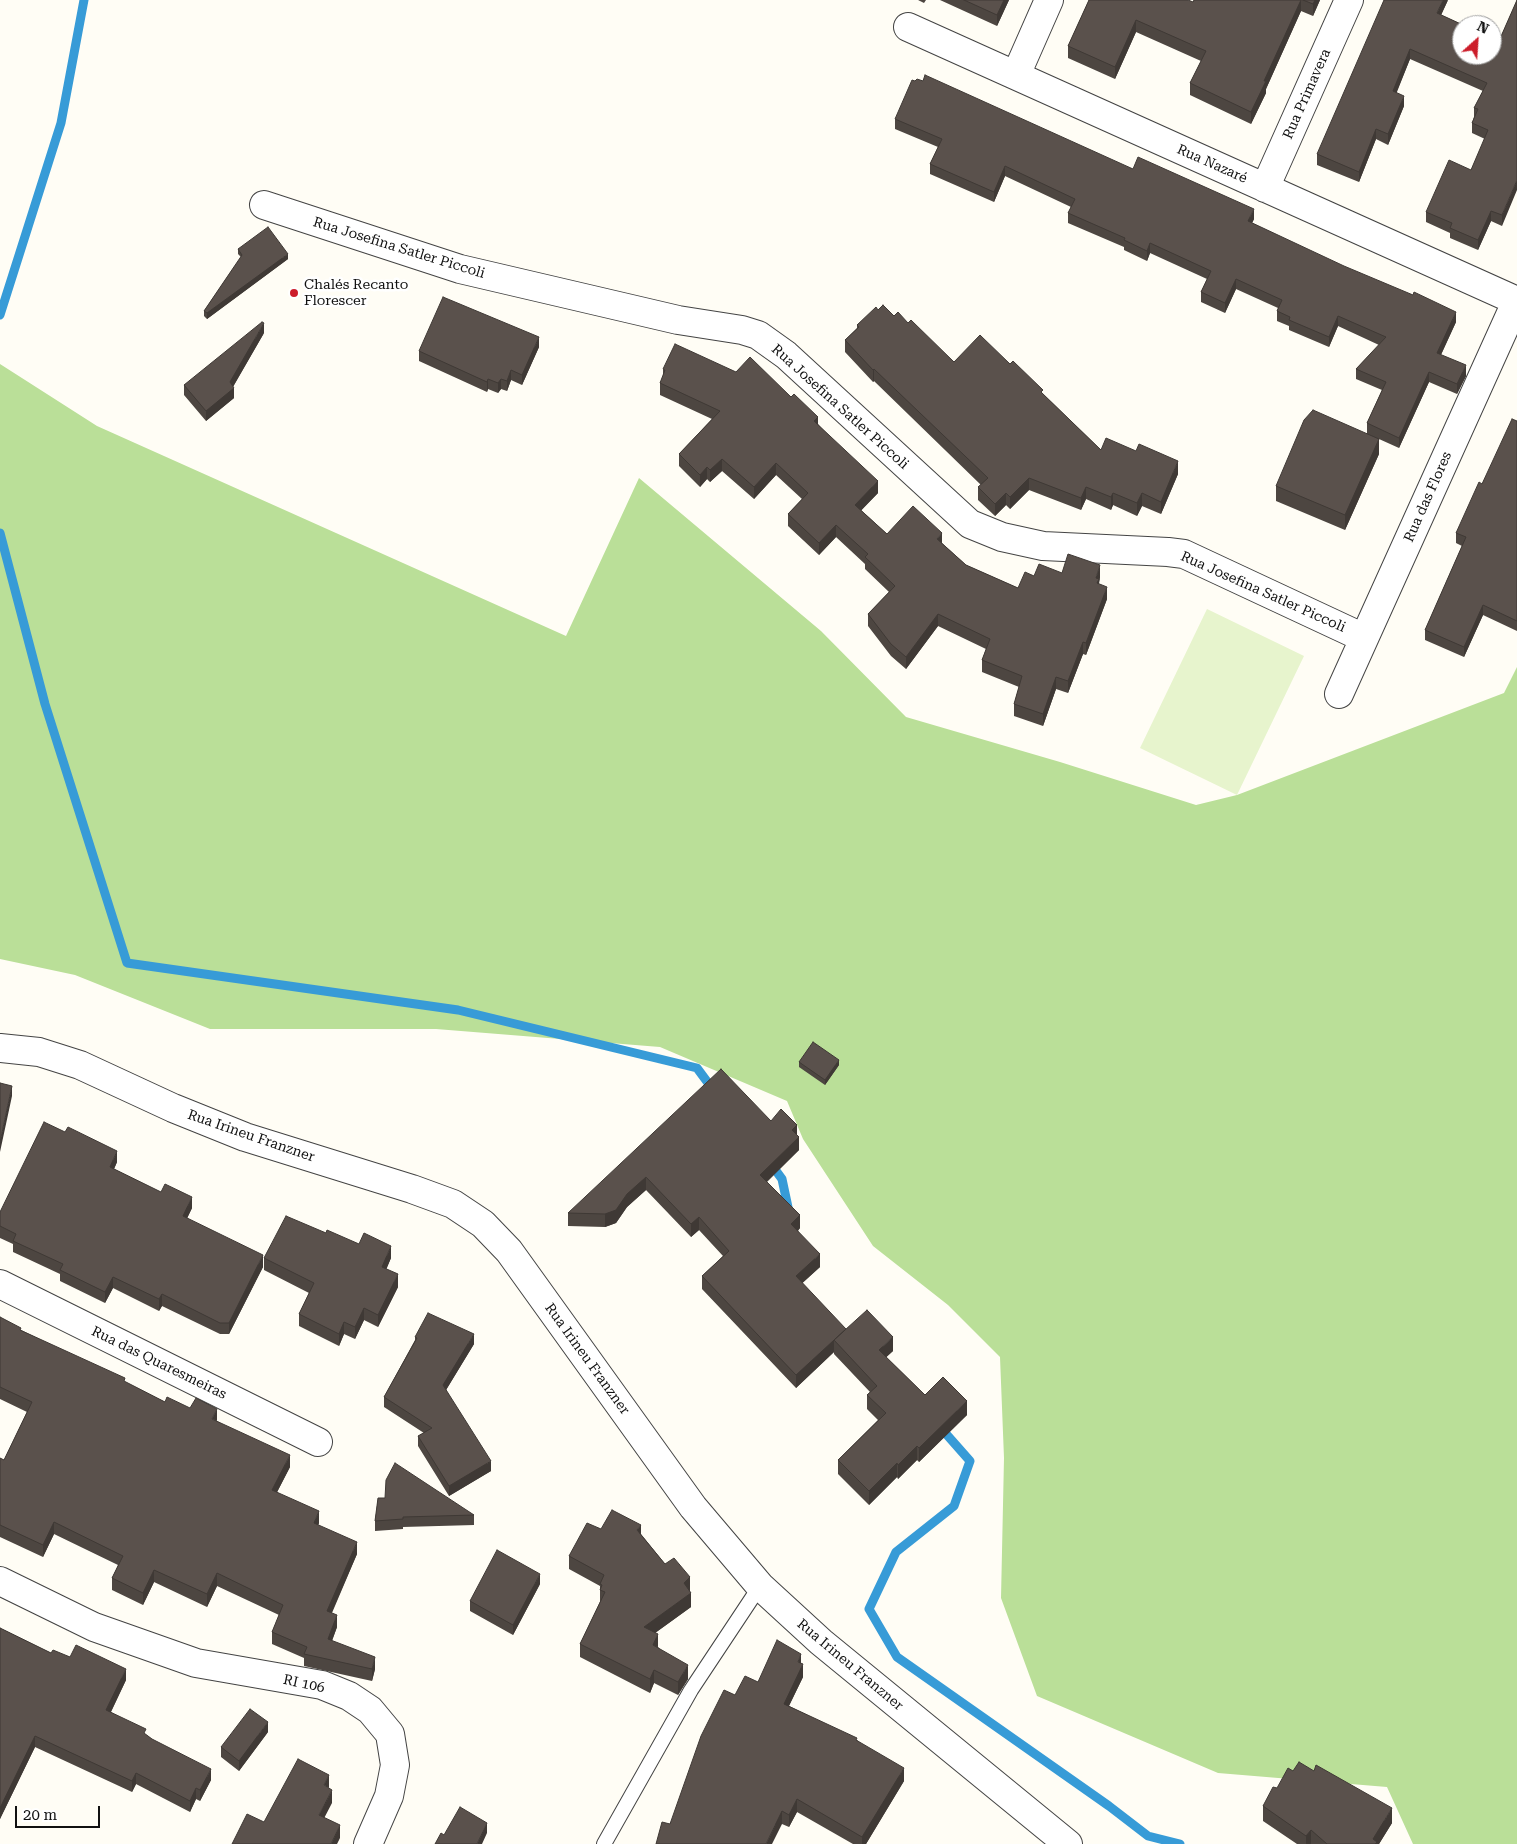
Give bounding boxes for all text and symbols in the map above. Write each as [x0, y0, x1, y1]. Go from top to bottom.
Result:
north arrow [1452, 15, 1502, 65]
text: N [1475, 18, 1491, 37]
street label: Rua Primavera [1280, 46, 1334, 142]
street label: Rua Nazaré [1174, 141, 1250, 187]
street label: Rua Josefina Satler Piccoli [311, 214, 487, 282]
place label: Chalés Recanto Florescer [304, 277, 408, 310]
marker: Chalés Recanto Florescer [288, 287, 300, 299]
street label: Rua Josefina Satler Piccoli [768, 341, 912, 473]
street label: Rua das Flores [1401, 449, 1455, 545]
street label: Rua Josefina Satler Piccoli [1178, 548, 1348, 636]
street label: Rua Irineu Franzner [185, 1106, 317, 1166]
street label: Rua Irineu Franzner [541, 1300, 633, 1418]
street label: Rua das Quaresmeiras [89, 1323, 229, 1403]
street label: Rua Irineu Franzner [794, 1616, 906, 1714]
street label: RI 106 [282, 1671, 326, 1697]
scale bar [18, 1796, 102, 1828]
text: 20 m [23, 1806, 57, 1824]

